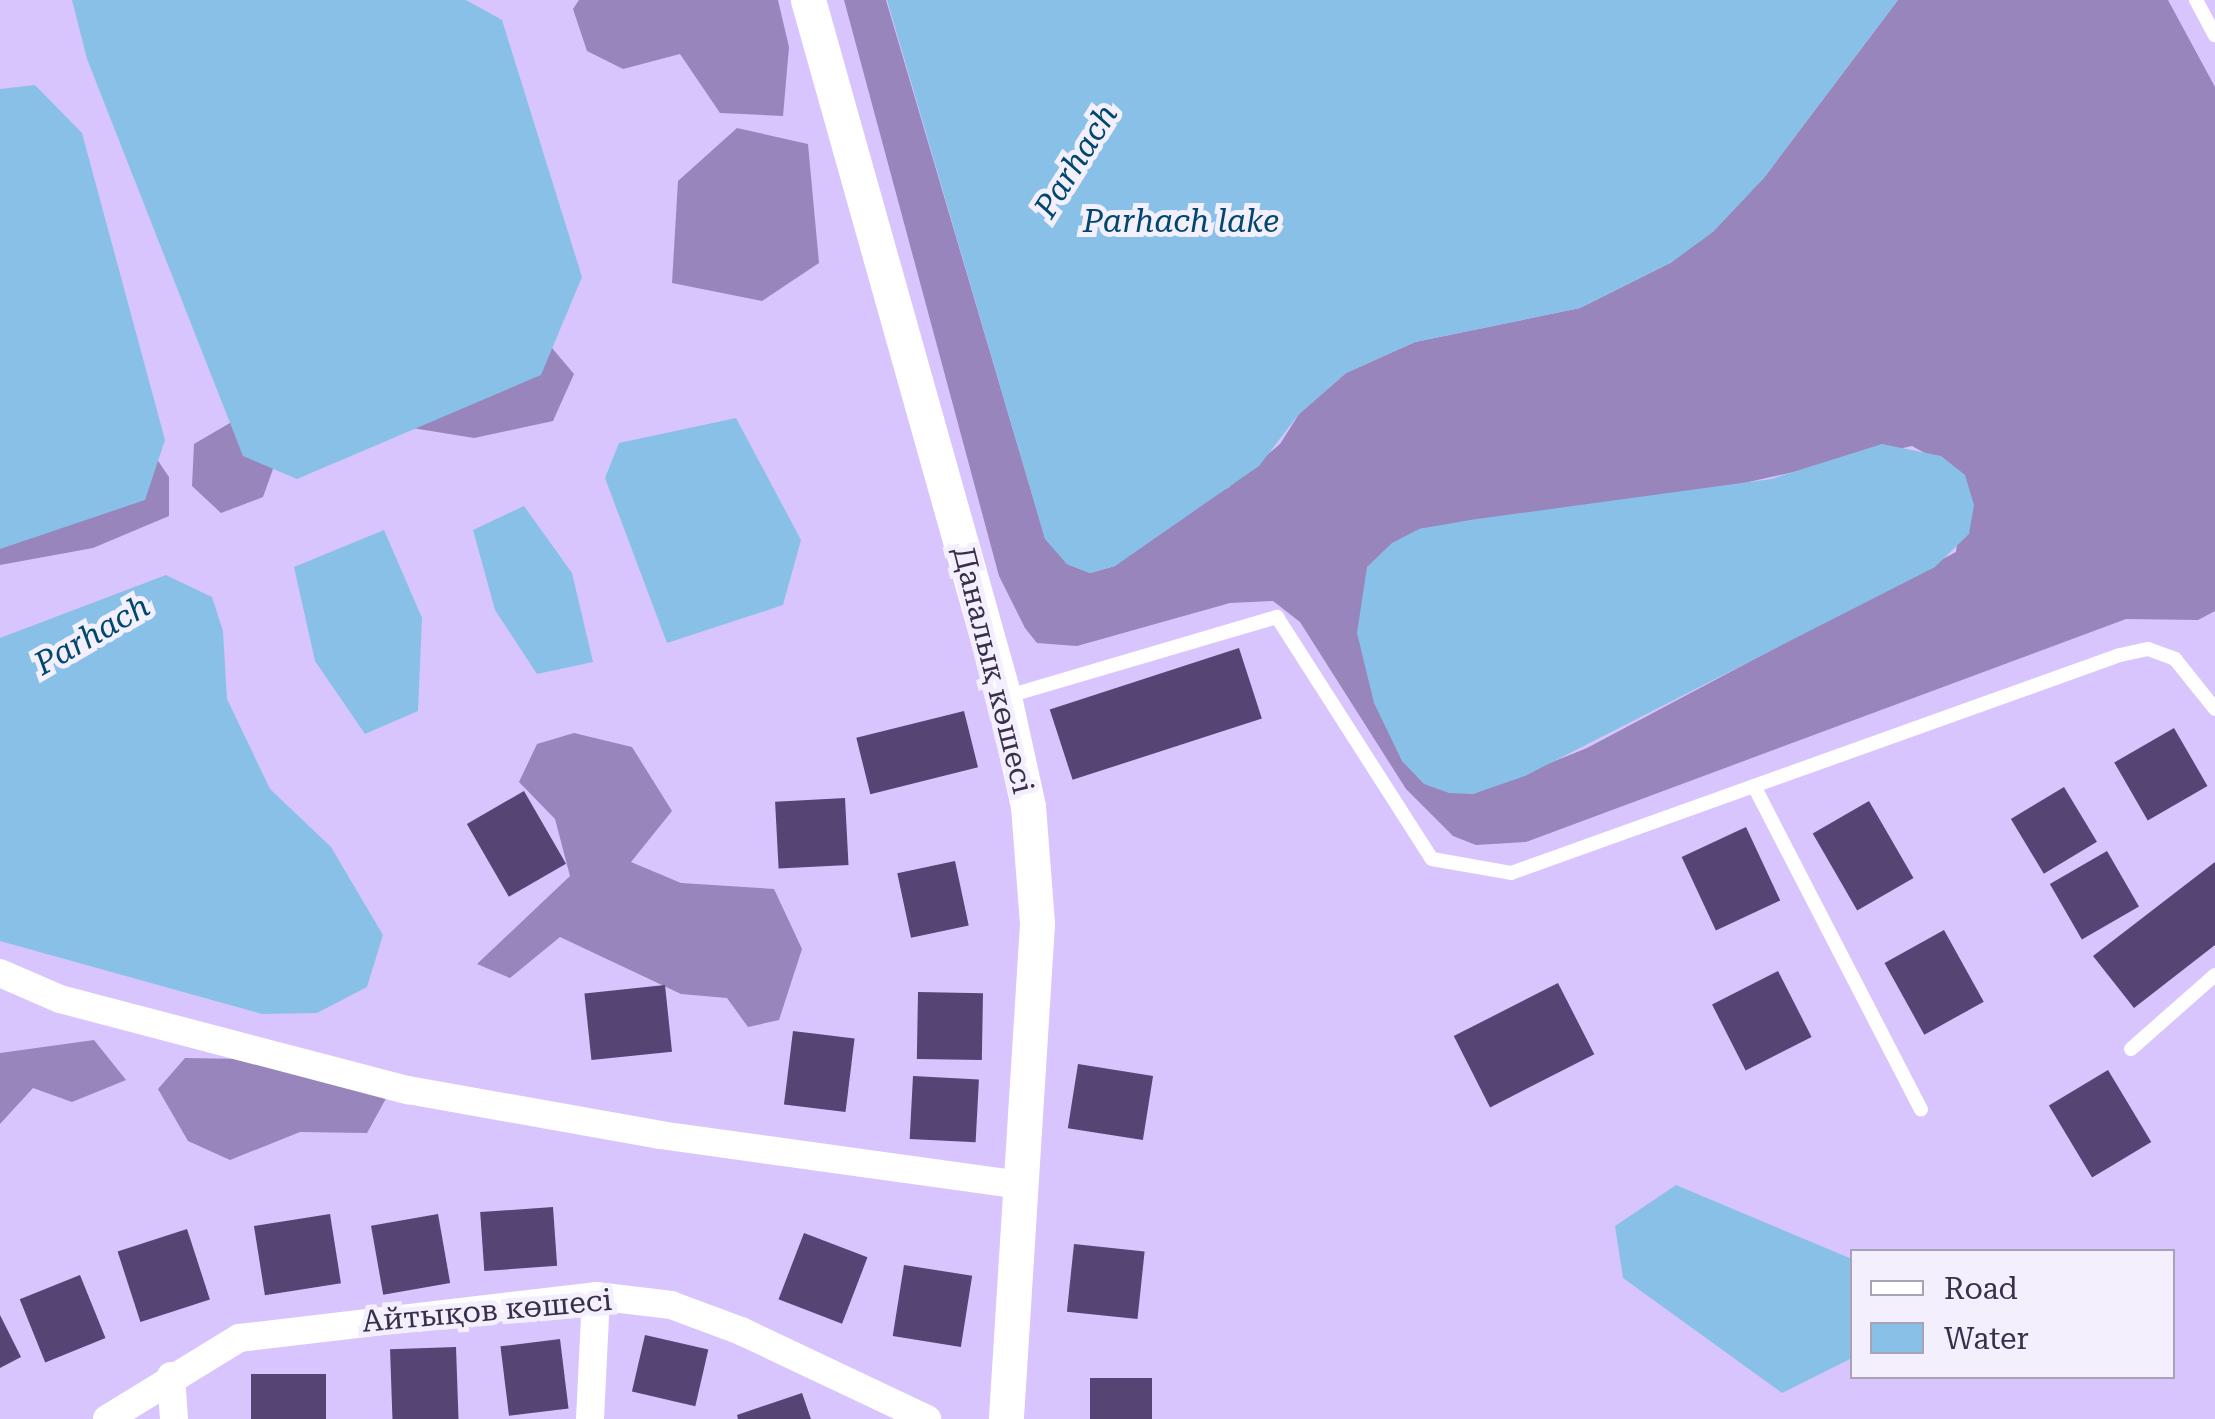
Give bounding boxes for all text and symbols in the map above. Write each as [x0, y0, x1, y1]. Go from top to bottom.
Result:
water label: Parhach [1026, 97, 1126, 225]
water label: Parhach lake [1083, 202, 1279, 240]
street label: Даналық көшесі [945, 543, 1041, 797]
water label: Parhach [28, 587, 156, 683]
legend [1850, 1249, 2175, 1379]
text: Road [1944, 1271, 2018, 1306]
street label: Айтықов көшесі [361, 1282, 613, 1340]
text: Water [1944, 1321, 2029, 1356]

